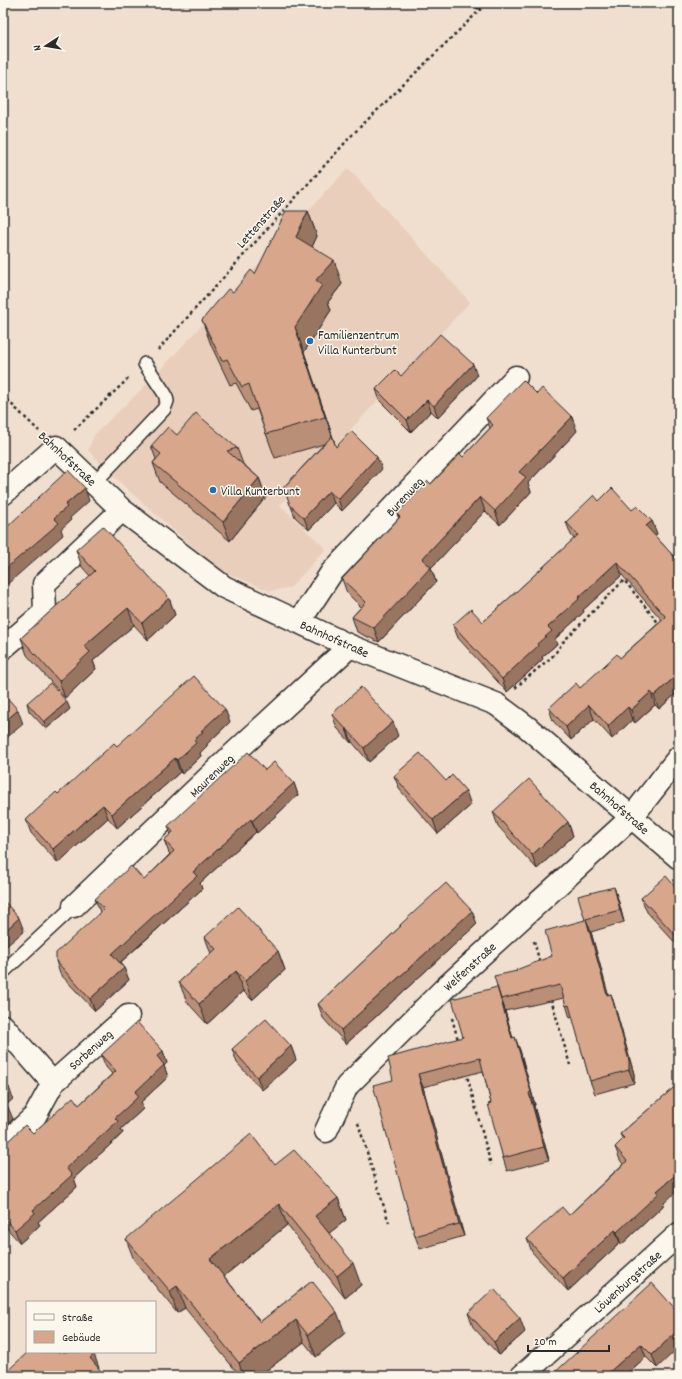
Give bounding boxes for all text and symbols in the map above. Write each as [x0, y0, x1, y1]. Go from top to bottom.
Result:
north arrow [26, 26, 66, 66]
text: N [30, 43, 47, 52]
street label: Lettenstraße [233, 192, 291, 253]
place label: Familienzentrum Villa Kunterbunt [318, 327, 399, 361]
marker: Familienzentrum Villa Kunterbunt [305, 336, 315, 346]
street label: Bahnhofstraße [33, 428, 100, 492]
street label: Burenweg [382, 473, 429, 522]
place label: Villa Kunterbunt [221, 483, 300, 502]
marker: Villa Kunterbunt [208, 485, 218, 495]
street label: Bahnhofstraße [296, 617, 372, 664]
street label: Maurenweg [186, 750, 240, 803]
street label: Bahnhofstraße [584, 778, 653, 840]
street label: Welfenstraße [440, 939, 502, 997]
street label: Sorbenweg [65, 1026, 118, 1076]
street label: Löwenburgstraße [590, 1247, 667, 1319]
legend [26, 1301, 156, 1353]
text: Straße [62, 1310, 93, 1327]
scale bar [528, 1327, 609, 1353]
text: Gebäude [62, 1330, 101, 1347]
text: 20 m [534, 1334, 557, 1351]

